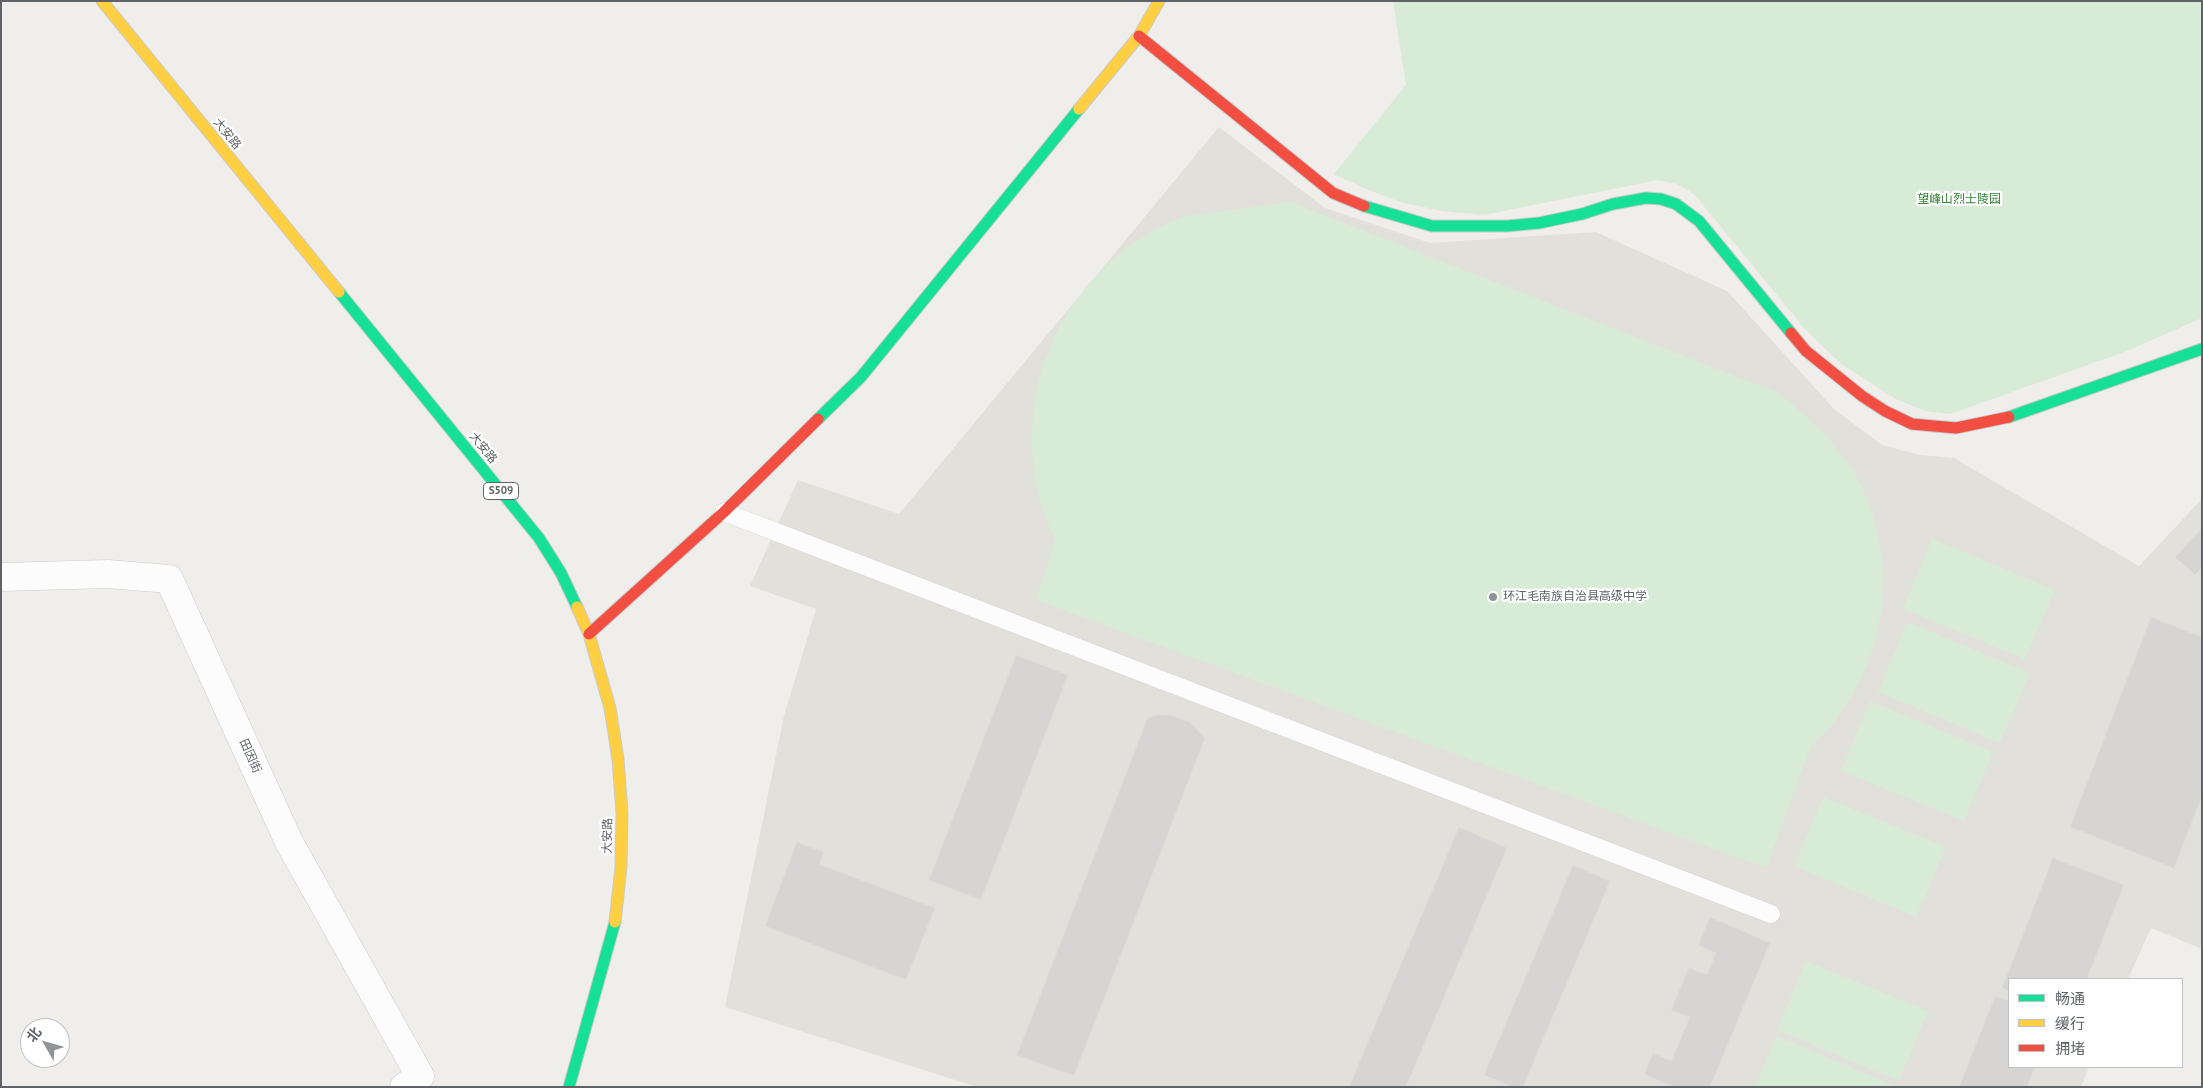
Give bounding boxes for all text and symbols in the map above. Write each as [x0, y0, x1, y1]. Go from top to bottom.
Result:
street label: 大安路 [210, 115, 244, 153]
park label: 望峰山烈士陵园 [1917, 193, 2001, 207]
street label: 大安路 [466, 429, 500, 467]
road number: S509 [484, 482, 518, 500]
place label: 环江毛南族自治县高级中学 [1503, 590, 1647, 604]
marker: 环江毛南族自治县高级中学 [1487, 591, 1499, 603]
street label: 田因街 [236, 737, 264, 775]
street label: 大安路 [600, 818, 616, 854]
legend [2008, 978, 2183, 1068]
text: 畅通 [2055, 989, 2085, 1008]
text: 缓行 [2055, 1014, 2085, 1033]
north arrow [20, 1018, 70, 1068]
text: 北 [23, 1023, 45, 1045]
text: 拥堵 [2055, 1039, 2085, 1058]

